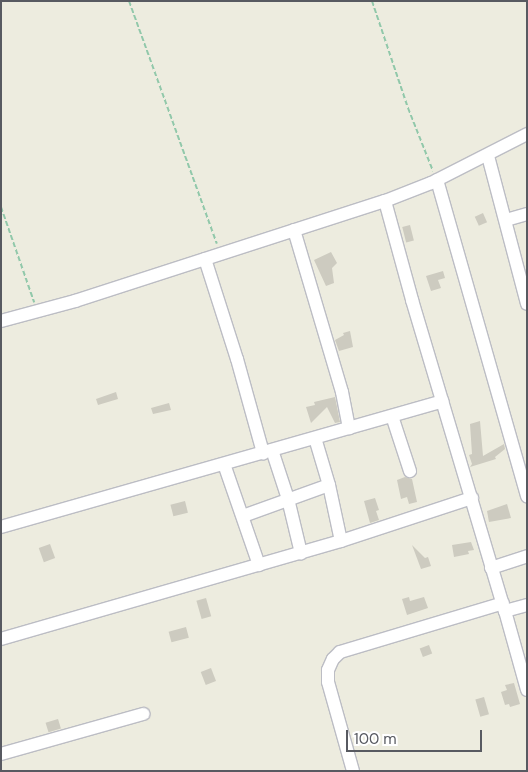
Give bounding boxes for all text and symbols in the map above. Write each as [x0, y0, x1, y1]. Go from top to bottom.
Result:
scale bar [348, 720, 484, 752]
text: 100 m [354, 729, 397, 749]

